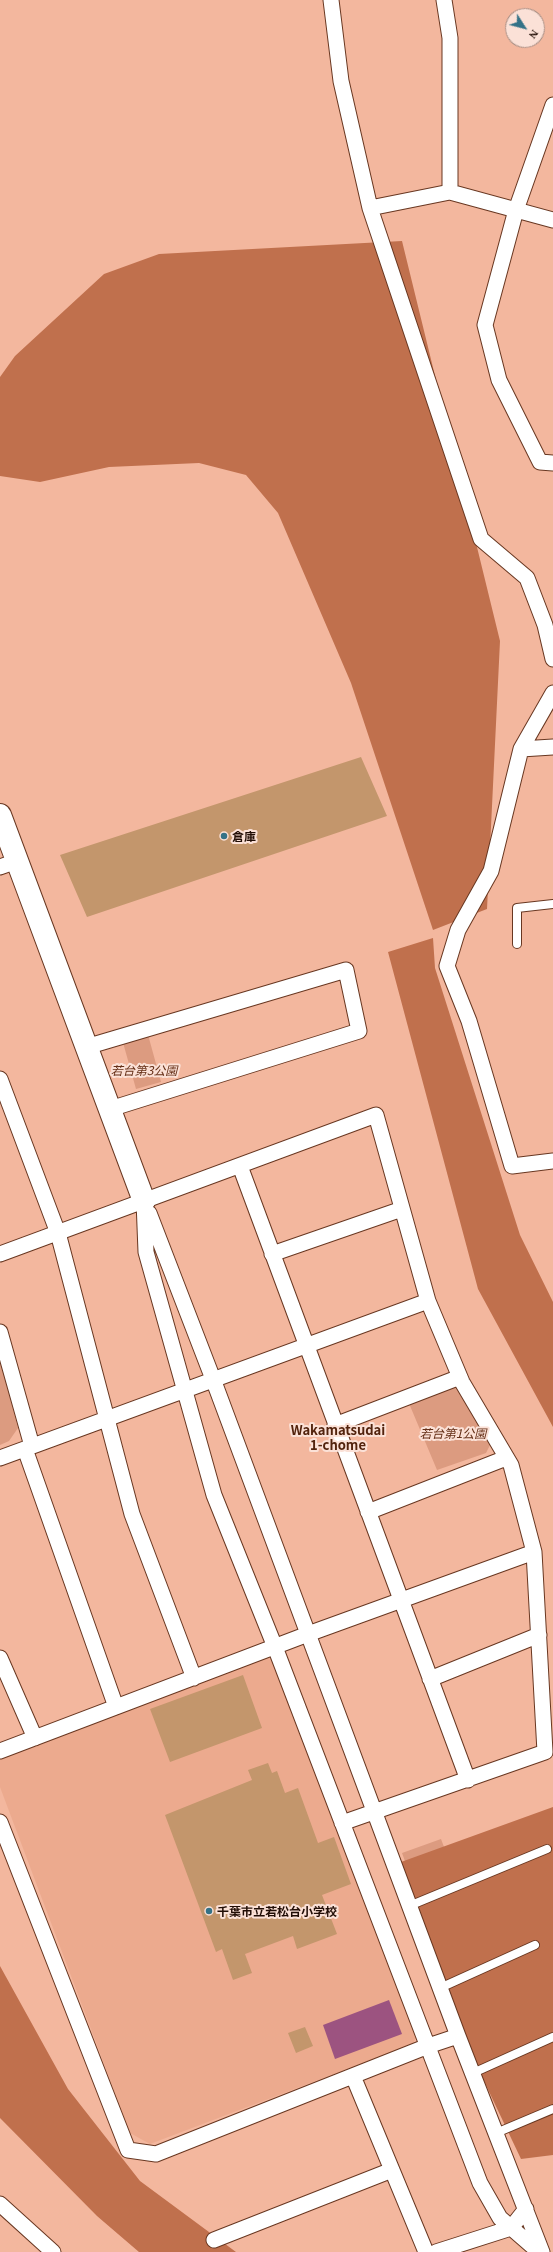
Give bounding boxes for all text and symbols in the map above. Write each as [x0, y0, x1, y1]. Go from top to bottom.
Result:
north arrow [505, 8, 545, 48]
text: N [527, 28, 541, 41]
place label: 倉庫 [232, 829, 256, 843]
marker: 倉庫 [219, 831, 229, 841]
park label: 若台第3公園 [111, 1063, 177, 1077]
district label: Wakamatsudai 1-chome [291, 1422, 385, 1453]
park label: 若台第1公園 [420, 1426, 486, 1440]
place label: 千葉市立若松台小学校 [217, 1904, 337, 1918]
marker: 千葉市立若松台小学校 [204, 1906, 214, 1916]

